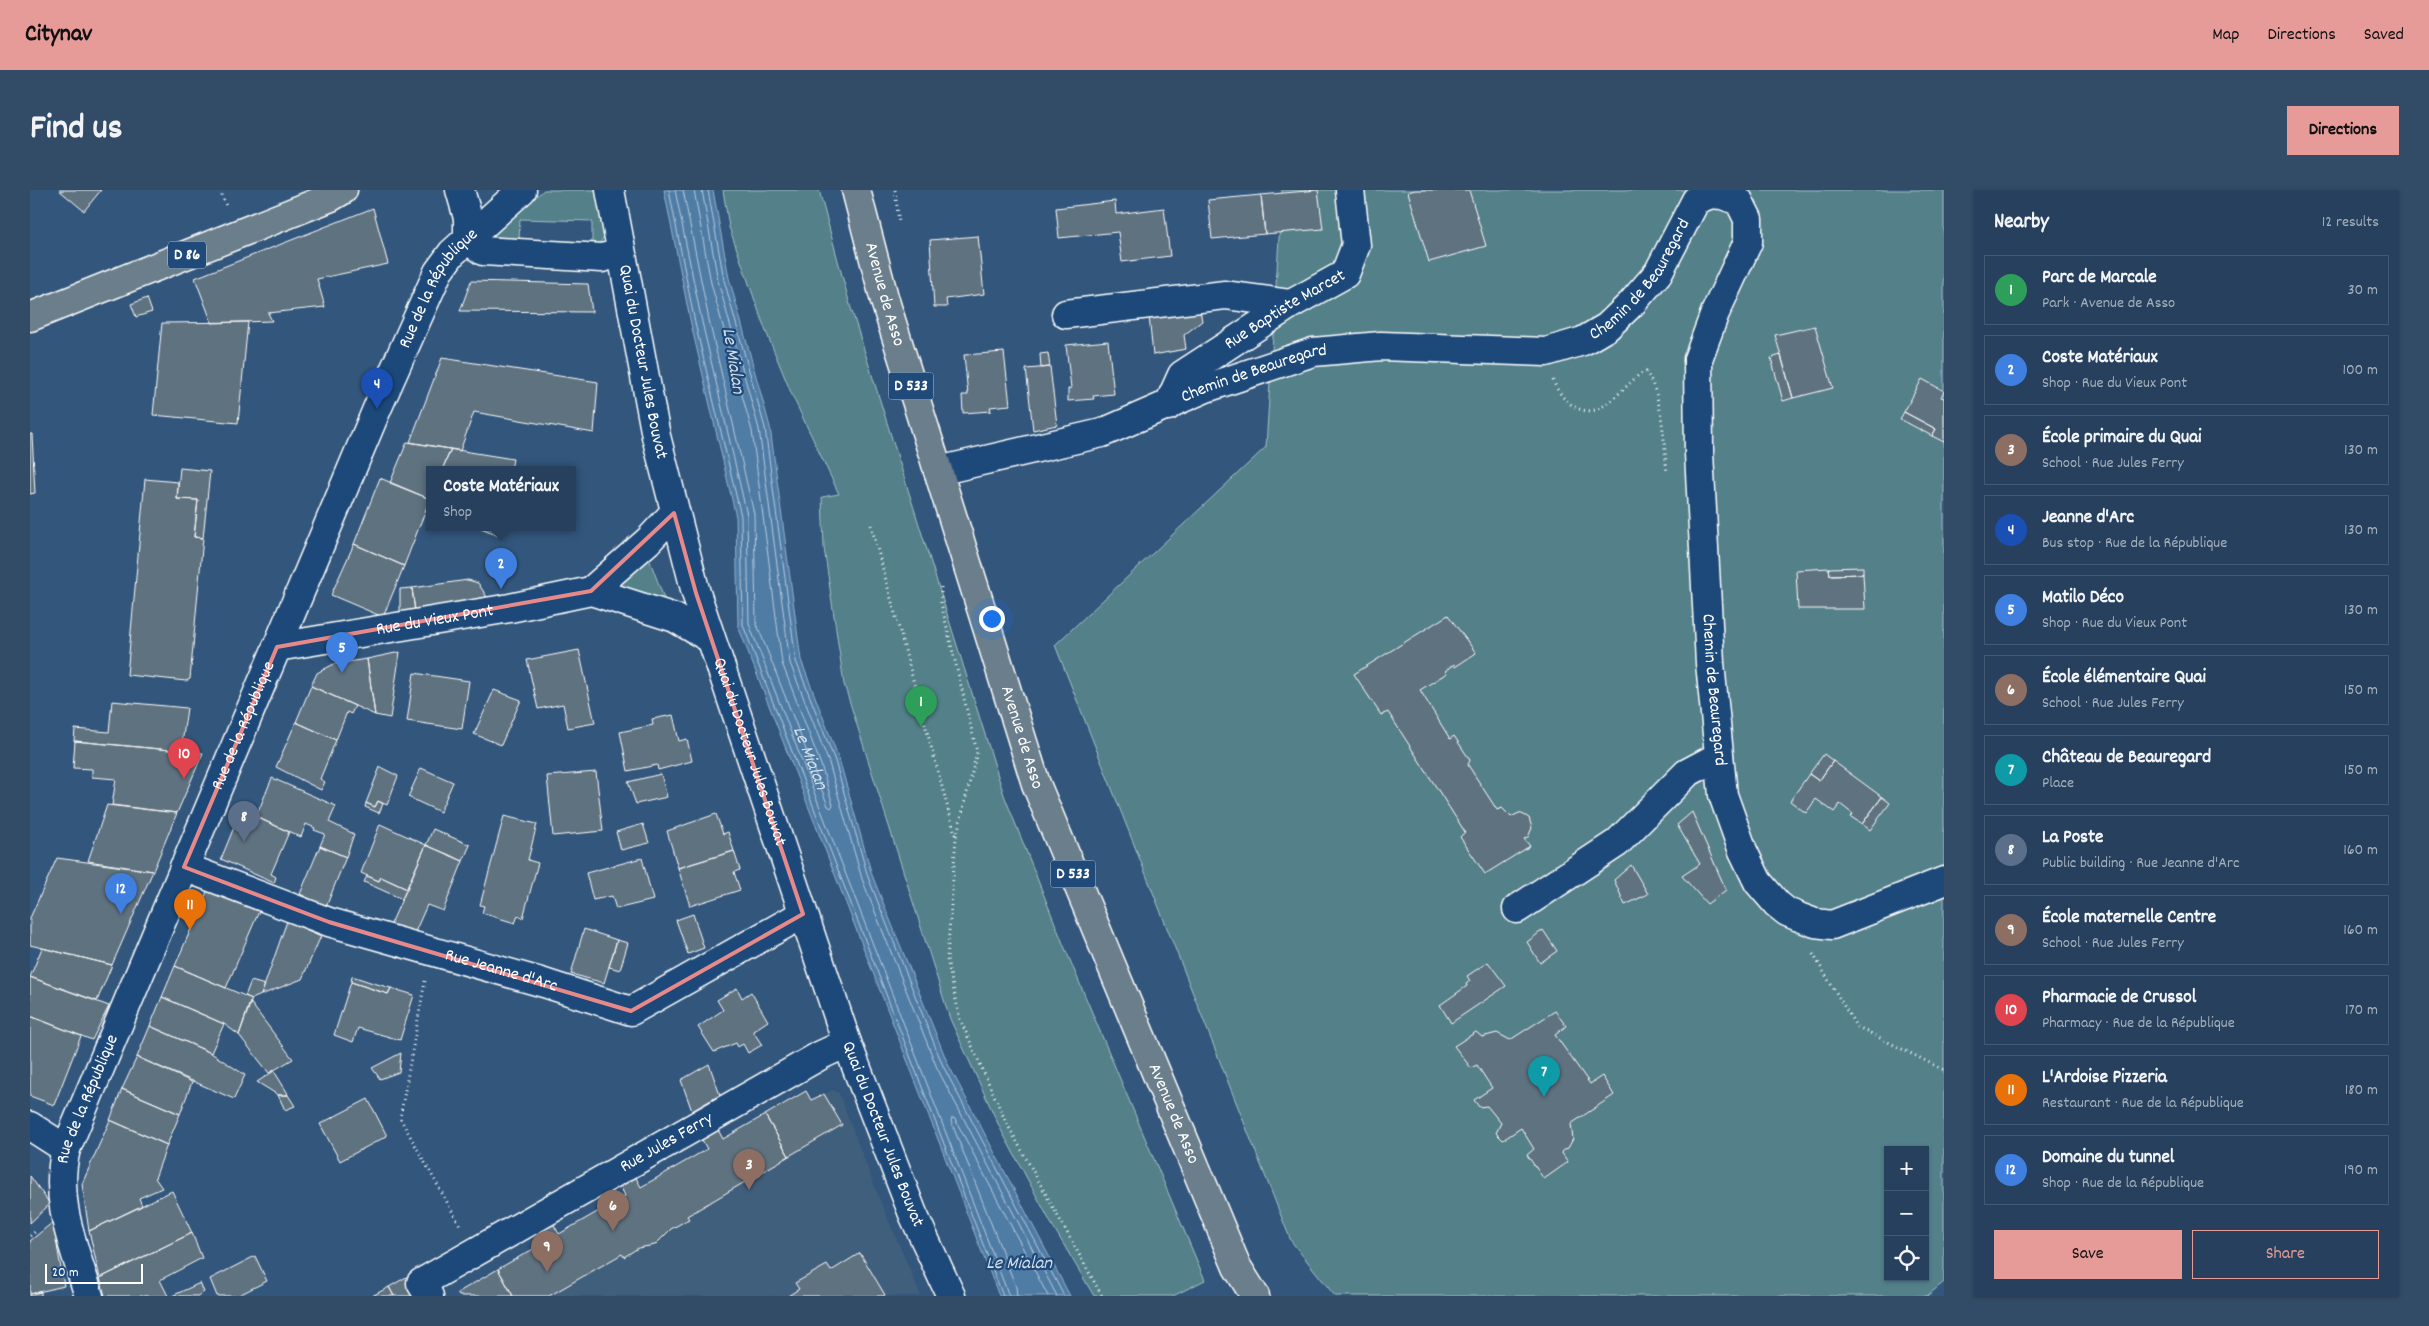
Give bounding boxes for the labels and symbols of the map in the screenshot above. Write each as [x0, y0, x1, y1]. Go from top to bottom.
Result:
street label: Chemin de Beauregard [1585, 214, 1697, 347]
street label: Rue de la République [393, 223, 484, 352]
street label: Avenue de Asso [858, 240, 911, 349]
road number: D 86 [168, 242, 206, 268]
street label: Quai du Docteur Jules Bouvat [612, 263, 674, 462]
street label: Rue Baptiste Marcet [1220, 263, 1350, 356]
water label: Le Mialan [713, 326, 751, 397]
street label: Chemin de Beauregard [1177, 338, 1328, 410]
pin: 4 [361, 368, 393, 409]
road number: D 533 [888, 372, 934, 400]
pin: 2 [485, 548, 517, 589]
street label: Rue du Vieux Pont [374, 598, 496, 643]
your location [979, 606, 1005, 632]
street label: Chemin de Beauregard [1695, 613, 1733, 767]
pin: 5 [326, 632, 358, 673]
street label: Quai du Docteur Jules Bouvat [706, 654, 793, 850]
street label: Rue de la République [206, 657, 282, 794]
street label: Avenue de Asso [994, 683, 1049, 793]
pin: 1 [905, 686, 937, 727]
water label: Le Mialan [785, 722, 834, 795]
pin: 10 [168, 738, 200, 779]
pin: 8 [228, 801, 260, 842]
road number: D 533 [1050, 861, 1096, 888]
pin: 12 [105, 873, 137, 914]
pin: 11 [174, 889, 206, 930]
street label: Rue Jeanne d'Arc [442, 943, 561, 999]
street label: Rue de la République [51, 1031, 125, 1166]
street label: Quai du Docteur Jules Bouvat [835, 1038, 930, 1232]
pin: 7 [1528, 1056, 1560, 1097]
street label: Avenue de Asso [1141, 1060, 1205, 1168]
street label: Rue Jules Ferry [615, 1106, 718, 1179]
pin: 3 [733, 1149, 765, 1190]
pin: 6 [597, 1190, 629, 1231]
pin: 9 [531, 1231, 563, 1272]
water label: Le Mialan [986, 1251, 1053, 1278]
scale bar [45, 1261, 142, 1284]

